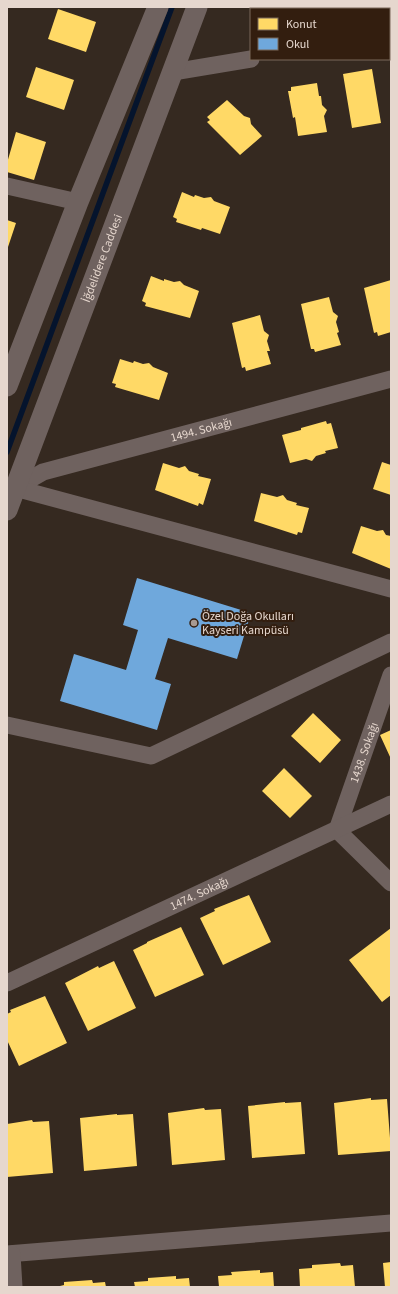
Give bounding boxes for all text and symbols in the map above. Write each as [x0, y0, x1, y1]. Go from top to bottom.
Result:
legend [250, 8, 390, 60]
text: Konut [286, 16, 317, 33]
text: Okul [286, 36, 309, 53]
street label: İğdelidere Caddesi [78, 212, 126, 305]
street label: 1494. Sokağı [169, 413, 234, 446]
place label: Özel Doğa Okulları Kayseri Kampüsü [202, 608, 294, 639]
marker: Özel Doğa Okulları Kayseri Kampüsü [189, 618, 199, 628]
street label: 1438. Sokağı [346, 720, 382, 785]
street label: 1474. Sokağı [167, 872, 231, 914]

